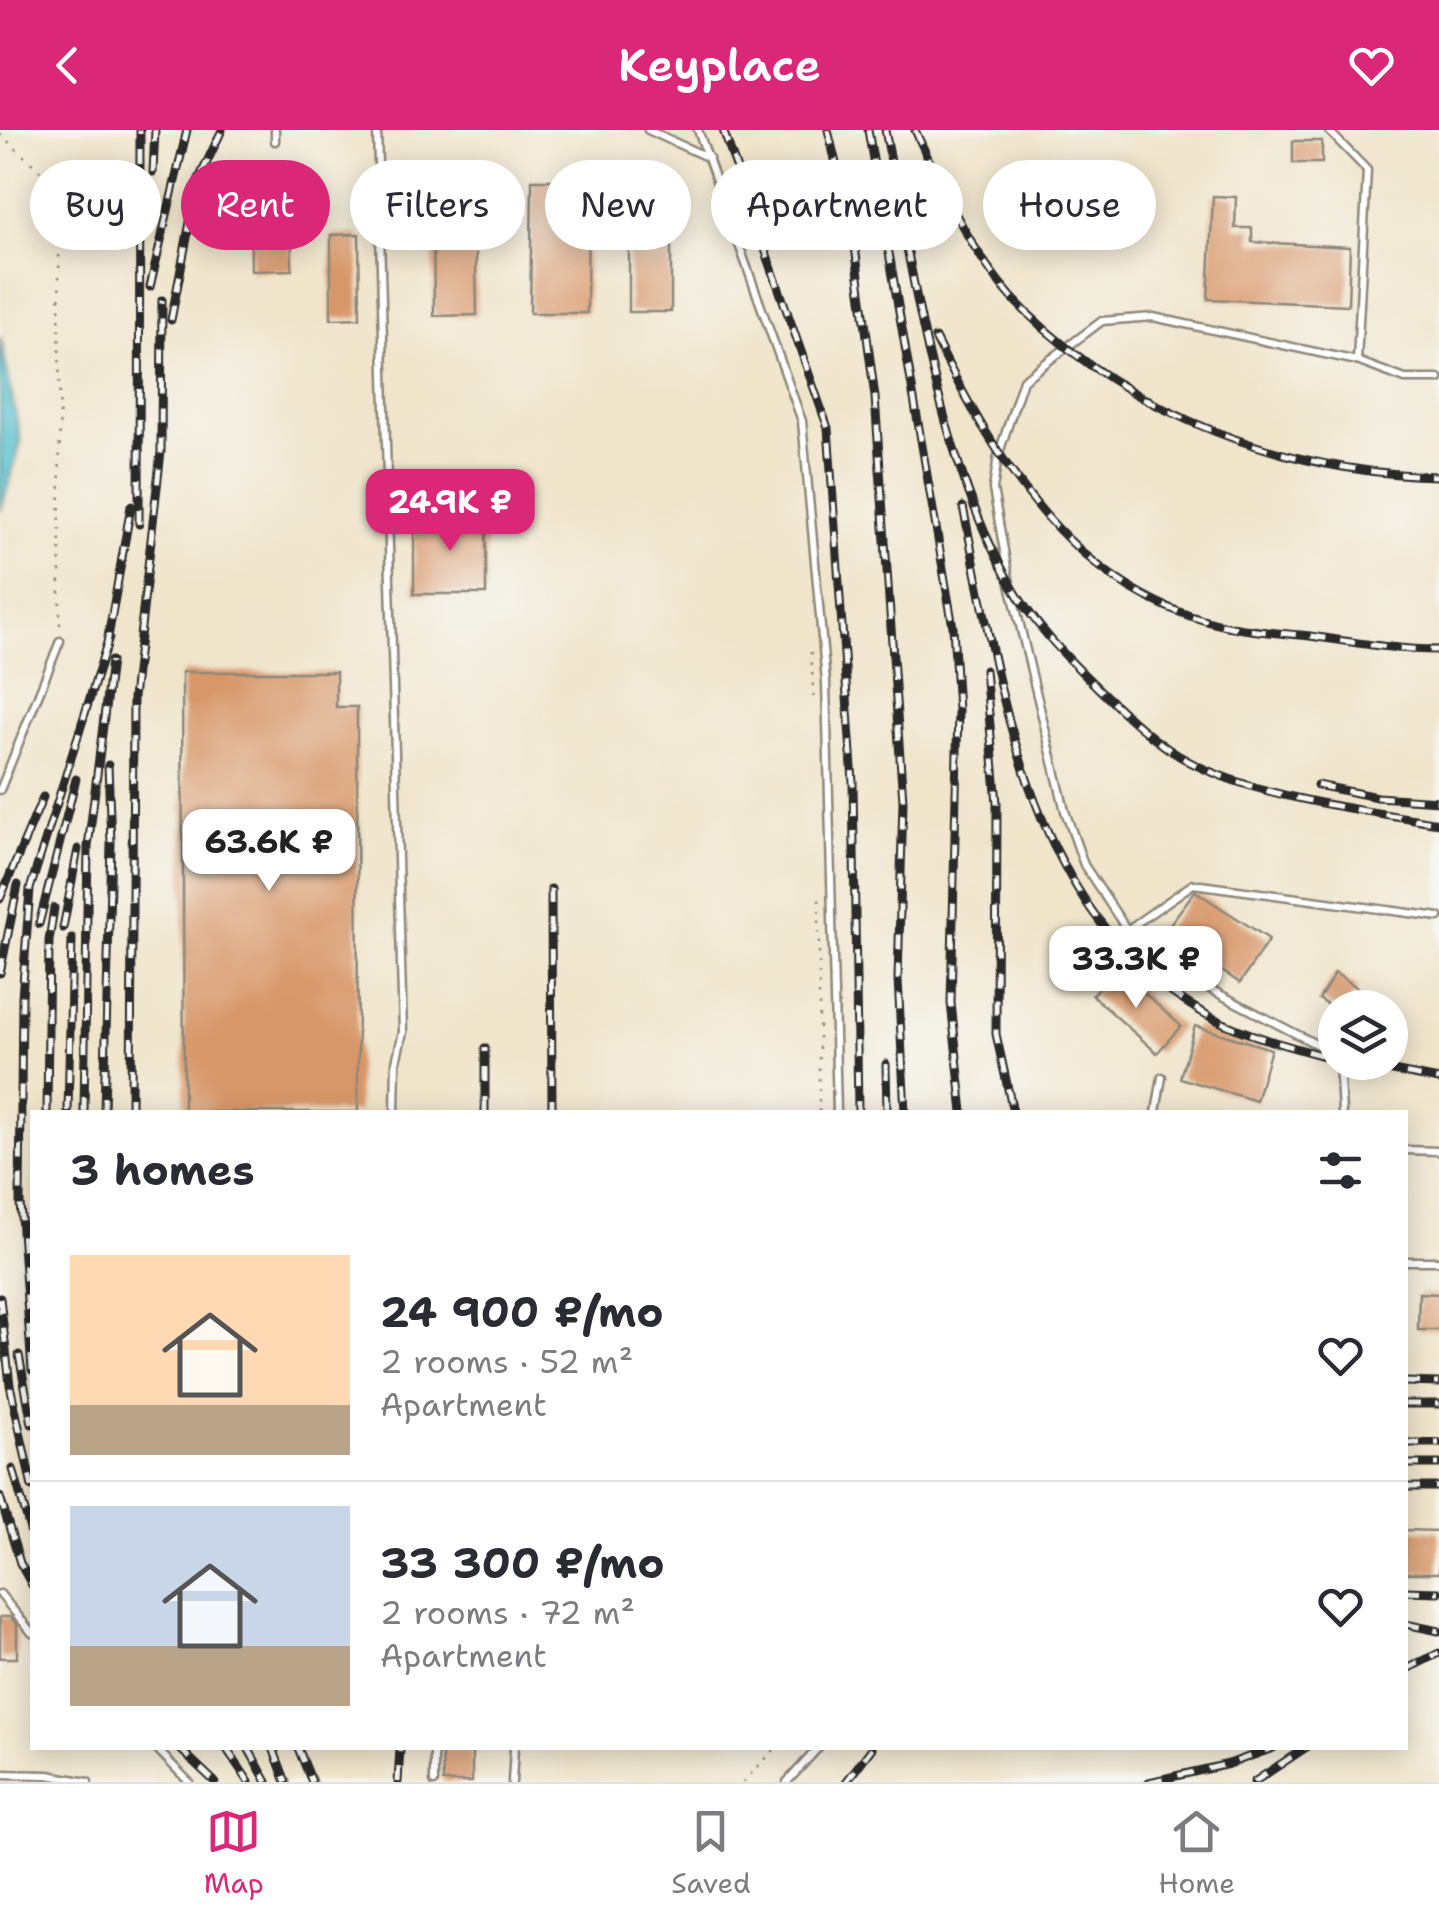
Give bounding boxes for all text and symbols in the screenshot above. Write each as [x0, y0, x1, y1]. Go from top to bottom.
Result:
text: Keyplace [618, 35, 821, 95]
icon: back [40, 38, 95, 93]
icon: heart [1344, 38, 1399, 93]
chip: Buy [30, 160, 161, 250]
chip: Rent [181, 160, 330, 250]
chip: Filters [350, 160, 525, 250]
chip: New [545, 160, 691, 250]
chip: Apartment [711, 160, 963, 250]
chip: House [983, 160, 1156, 250]
pin: 24.9K ₽ [358, 469, 542, 554]
text: 24.9K ₽ [388, 480, 512, 523]
pin: 63.6K ₽ [177, 809, 361, 894]
text: 63.6K ₽ [204, 820, 334, 863]
pin: 33.3K ₽ [1044, 926, 1228, 1011]
text: 33.3K ₽ [1071, 937, 1201, 980]
map controls [1318, 990, 1408, 1080]
button: layers [1318, 990, 1408, 1080]
text: 3 homes [70, 1142, 255, 1198]
icon: filters [1313, 1143, 1368, 1198]
text: 24 900 ₽/mo [380, 1284, 664, 1340]
icon: home [150, 1295, 270, 1415]
icon: heart [1313, 1328, 1368, 1383]
text: 2 rooms · 52 m² [380, 1340, 633, 1383]
text: Apartment [380, 1383, 547, 1426]
text: 33 300 ₽/mo [380, 1535, 664, 1591]
icon: home [150, 1546, 270, 1666]
icon: heart [1313, 1579, 1368, 1634]
text: 2 rooms · 72 m² [380, 1591, 635, 1634]
text: Apartment [380, 1634, 547, 1677]
tab: Map [204, 1804, 264, 1902]
tab: Saved [671, 1804, 751, 1902]
tab: Home [1158, 1804, 1235, 1902]

